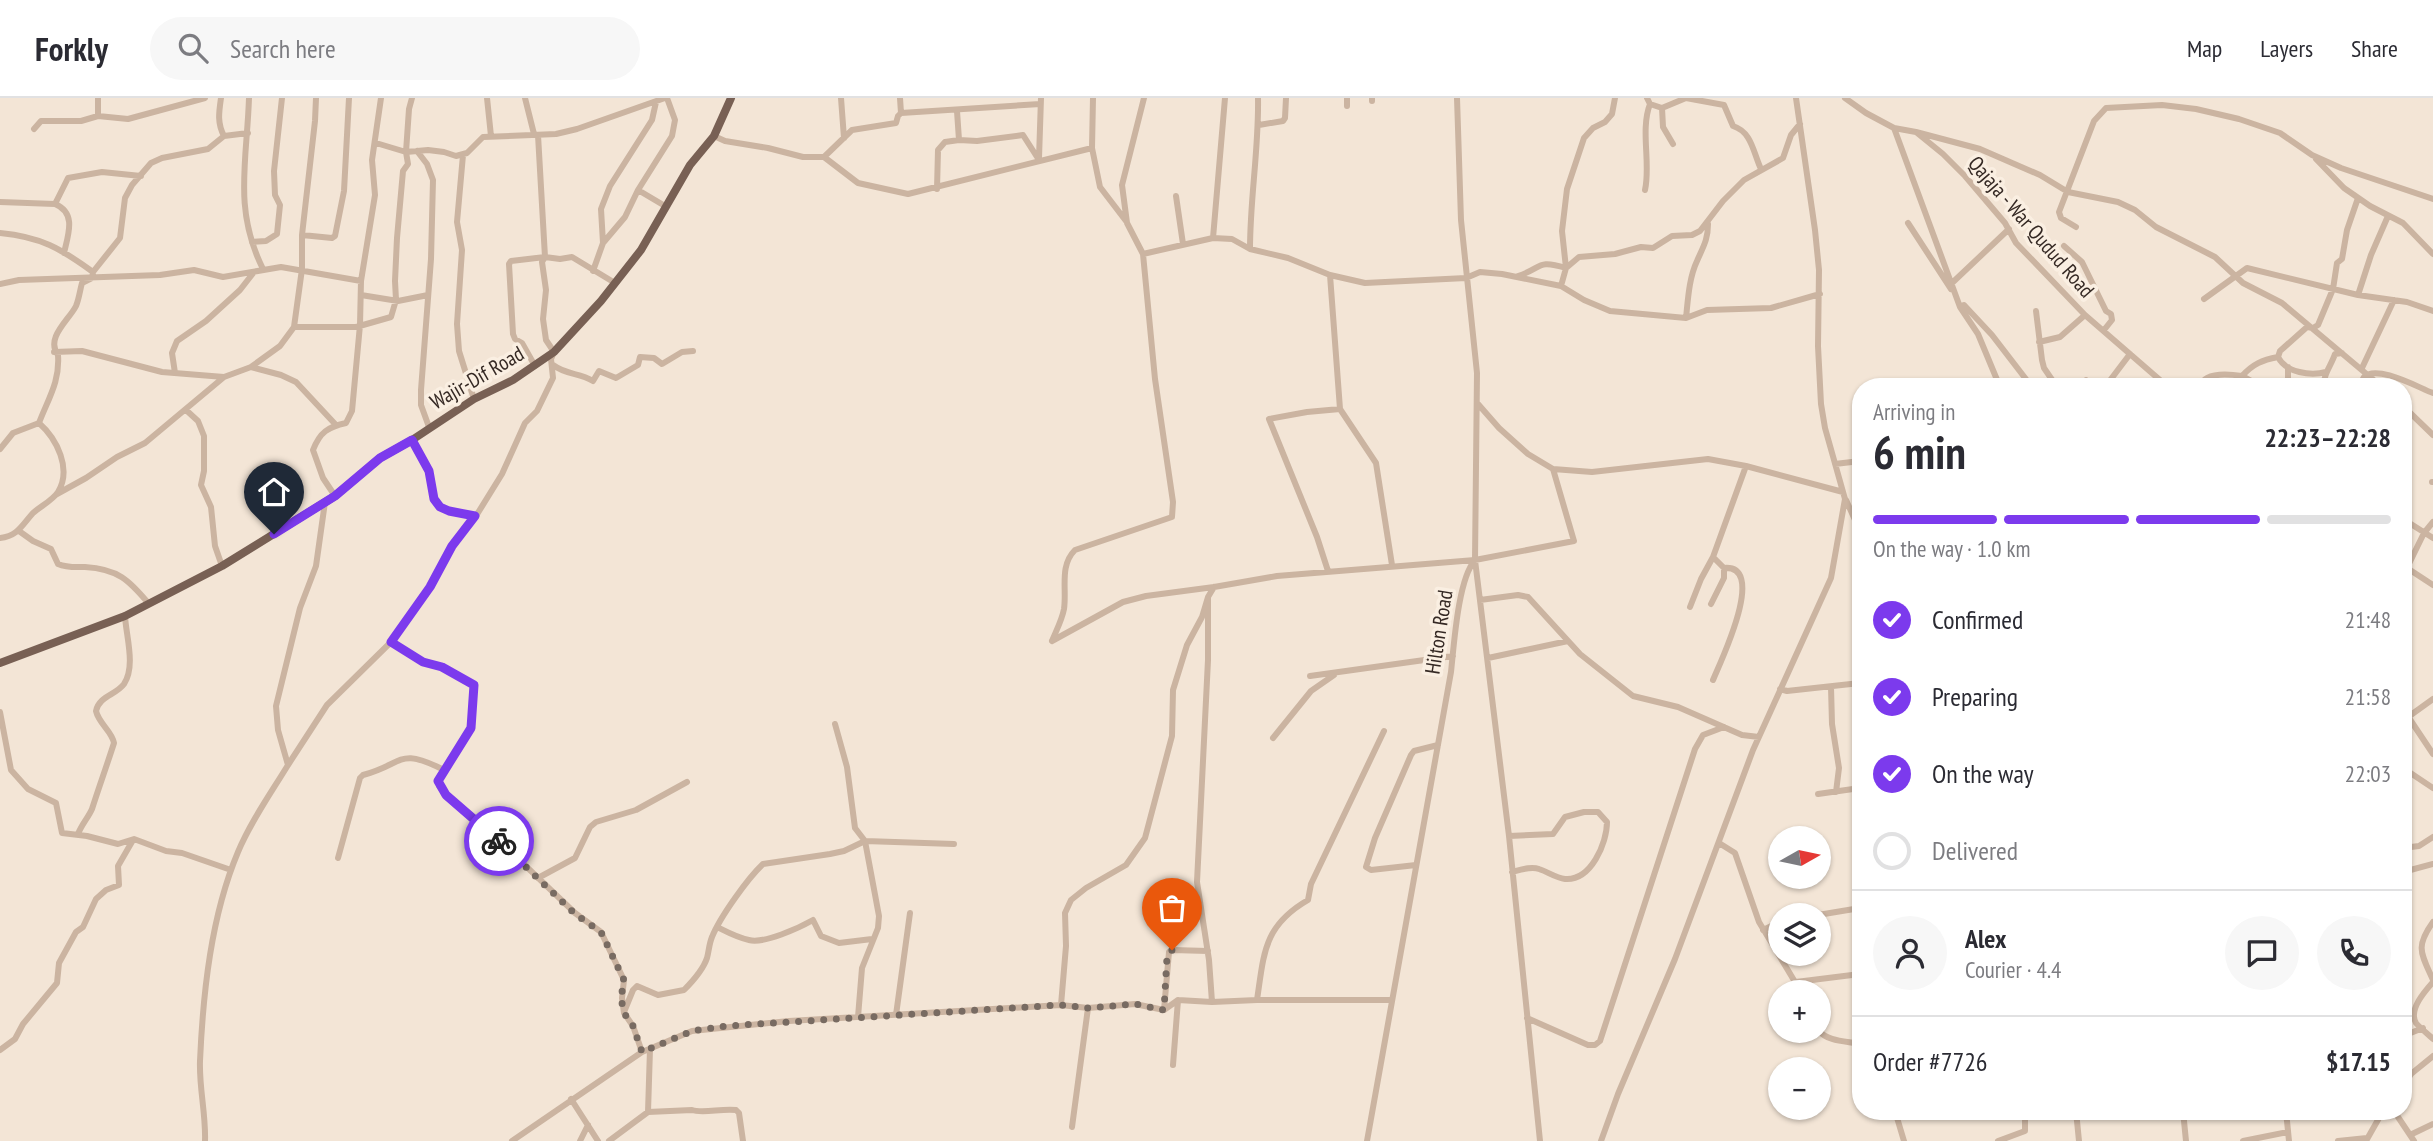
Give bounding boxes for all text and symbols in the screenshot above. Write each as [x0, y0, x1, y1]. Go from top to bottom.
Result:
search box [150, 17, 640, 80]
text: Forkly [35, 27, 108, 70]
icon: search [174, 29, 212, 67]
text: Search here [230, 32, 336, 65]
text: Map [2187, 33, 2222, 64]
text: Layers [2260, 33, 2313, 64]
text: Share [2351, 33, 2398, 64]
street label: Qajaja - War Qudud Road [1962, 150, 2100, 303]
street label: Wajir-Dif Road [425, 340, 529, 415]
text: Arriving in [1873, 397, 1955, 426]
text: 22:23–22:28 [2264, 421, 2391, 454]
text: 6 min [1873, 422, 1966, 482]
pin [244, 462, 304, 534]
icon: home [255, 473, 293, 511]
text: On the way · 1.0 km [1873, 534, 2030, 563]
street label: Hilton Road [1419, 588, 1458, 676]
icon: check [1873, 601, 1911, 639]
text: Confirmed [1932, 603, 2023, 636]
text: 21:48 [2345, 605, 2391, 634]
icon: check [1873, 678, 1911, 716]
text: Preparing [1932, 680, 2018, 713]
text: 21:58 [2345, 682, 2391, 711]
icon: check [1873, 755, 1911, 793]
text: On the way [1932, 757, 2034, 790]
text: 22:03 [2345, 759, 2391, 788]
courier [464, 806, 534, 876]
icon: bike [480, 822, 518, 860]
north arrow [1768, 826, 1830, 889]
map controls [1768, 826, 1831, 1120]
text: Delivered [1932, 834, 2018, 867]
pin [1142, 878, 1202, 950]
icon: bag [1153, 889, 1191, 927]
button: layers [1768, 903, 1831, 966]
button: person [1873, 916, 1947, 990]
button: chat [2225, 916, 2299, 990]
button: phone [2317, 916, 2391, 990]
text: Alex [1965, 922, 2006, 955]
text: Courier · 4.4 [1965, 955, 2061, 984]
button: + [1768, 980, 1831, 1043]
text: Order #7726 [1873, 1045, 1988, 1078]
text: $17.15 [2326, 1045, 2391, 1078]
button: − [1768, 1057, 1831, 1120]

